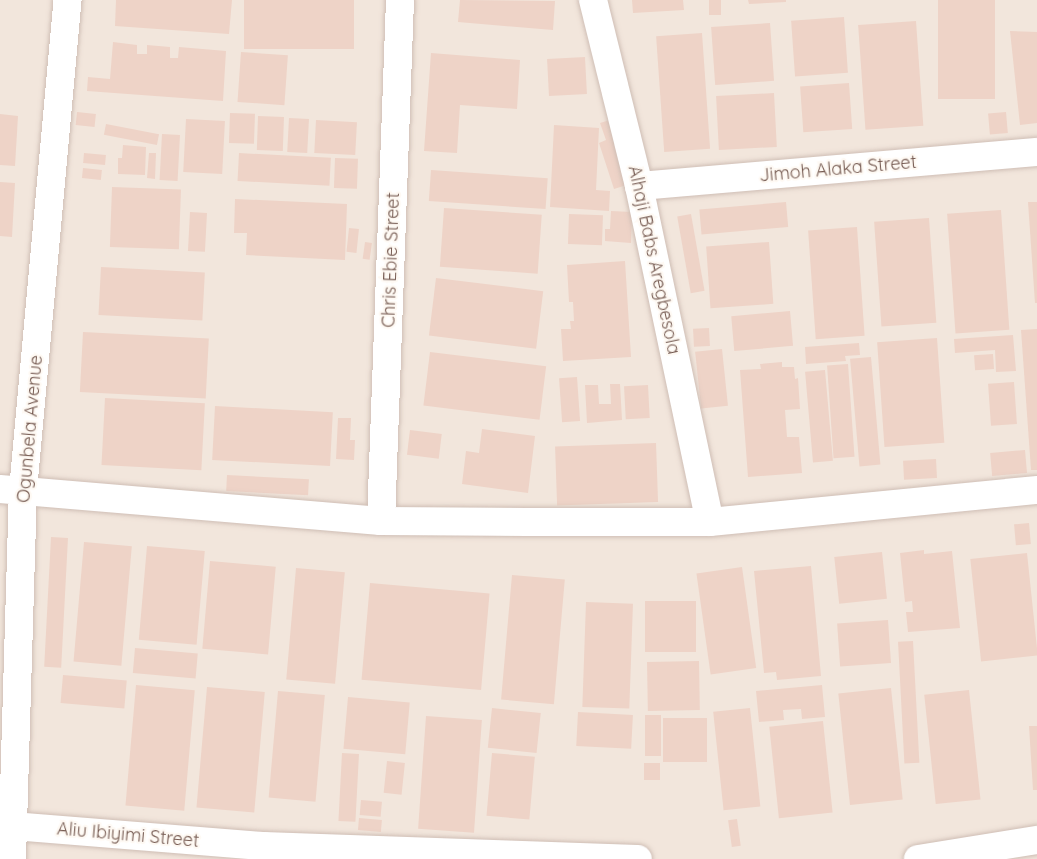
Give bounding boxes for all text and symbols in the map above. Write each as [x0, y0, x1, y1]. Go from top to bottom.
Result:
street label: Jimoh Alaka Street [758, 151, 918, 187]
street label: Alhaji Babs Aregbesola [623, 164, 685, 356]
street label: Chris Ebie Street [378, 192, 404, 328]
street label: Ogunbela Avenue [13, 354, 47, 504]
street label: Aliu Ibiyimi Street [56, 818, 200, 852]

